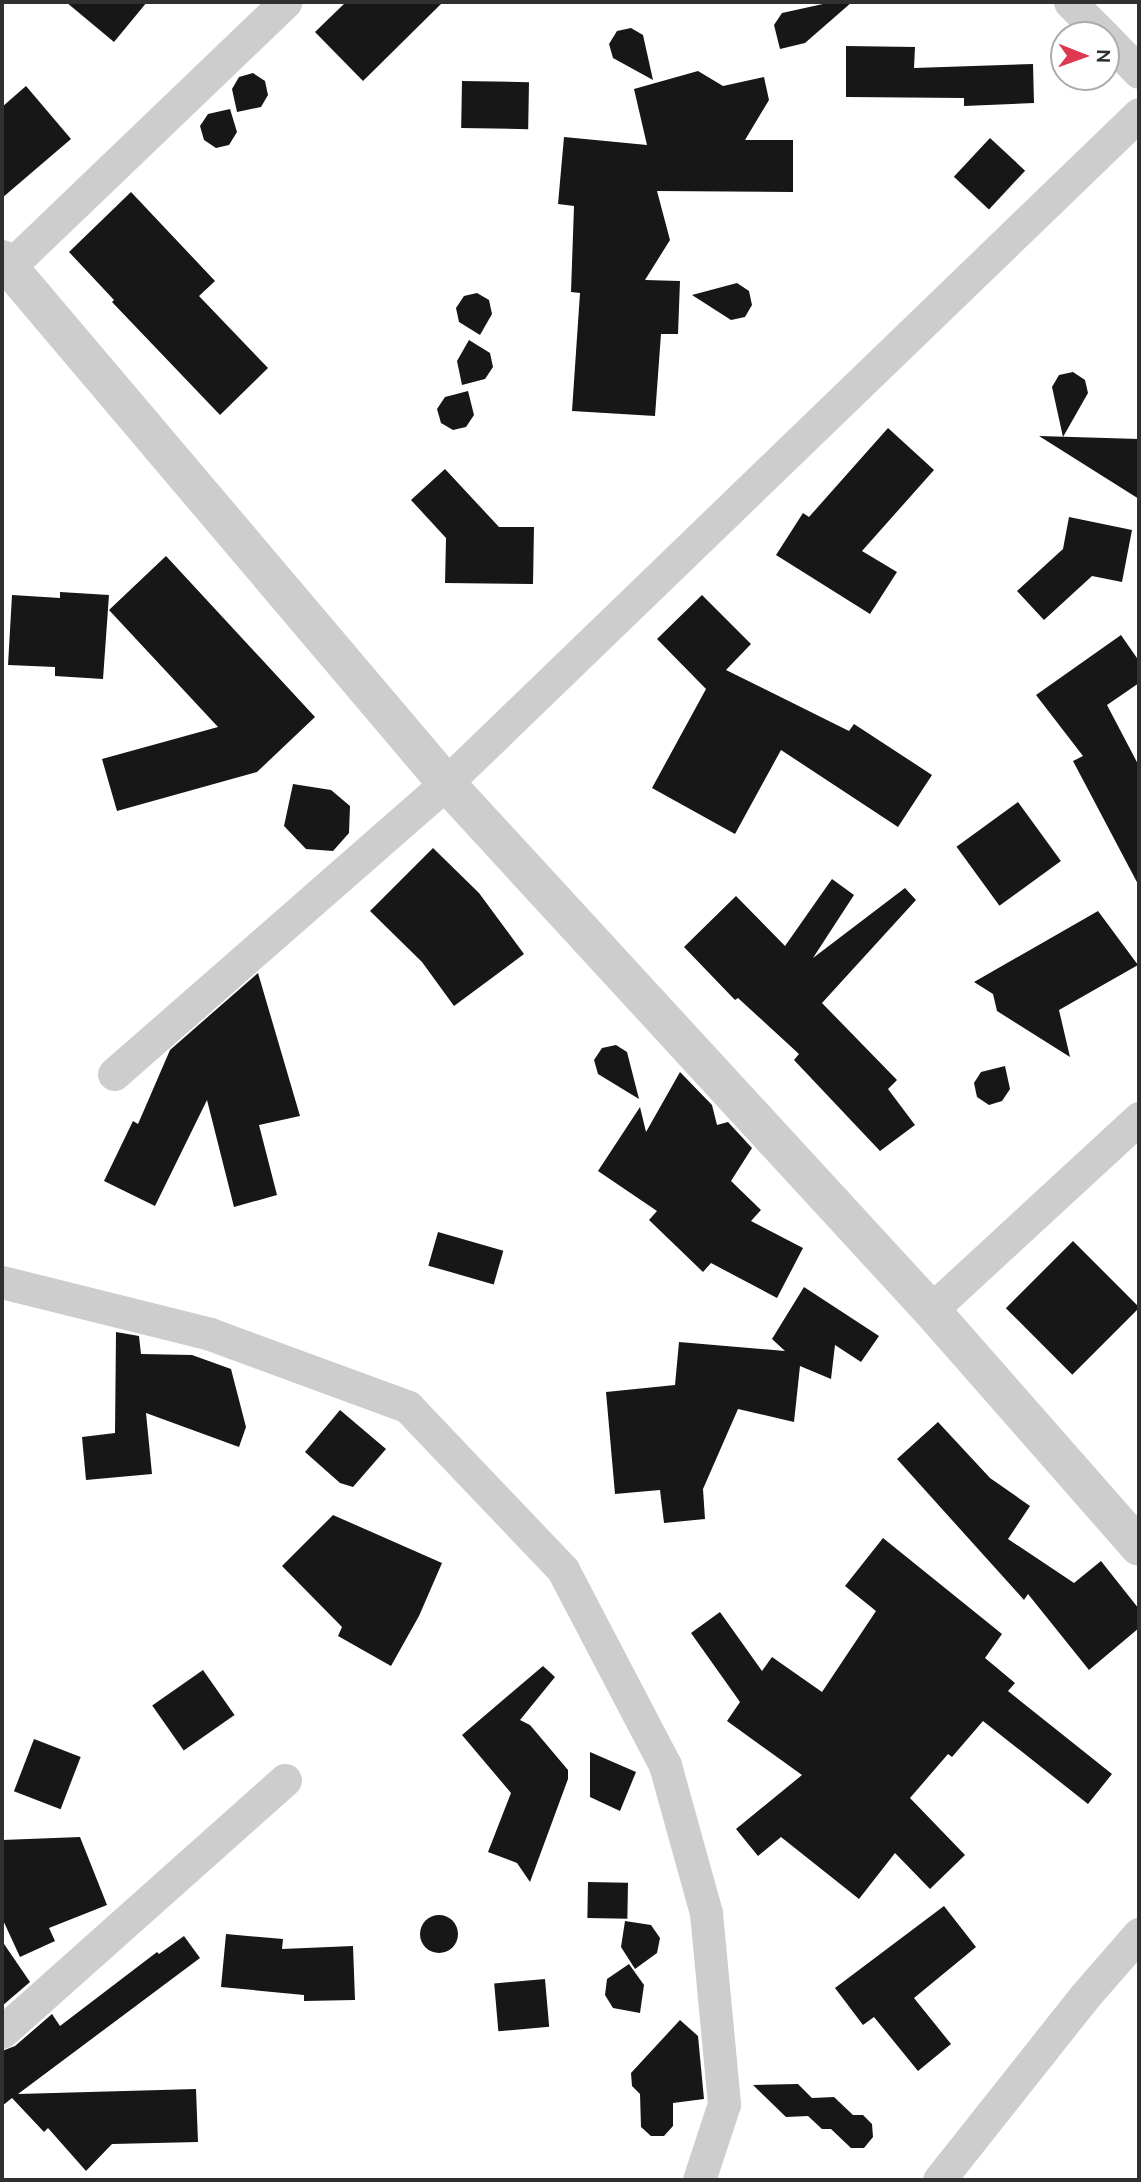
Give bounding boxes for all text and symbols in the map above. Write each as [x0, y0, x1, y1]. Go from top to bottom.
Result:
north arrow [1050, 21, 1120, 91]
text: N [1093, 49, 1115, 64]

